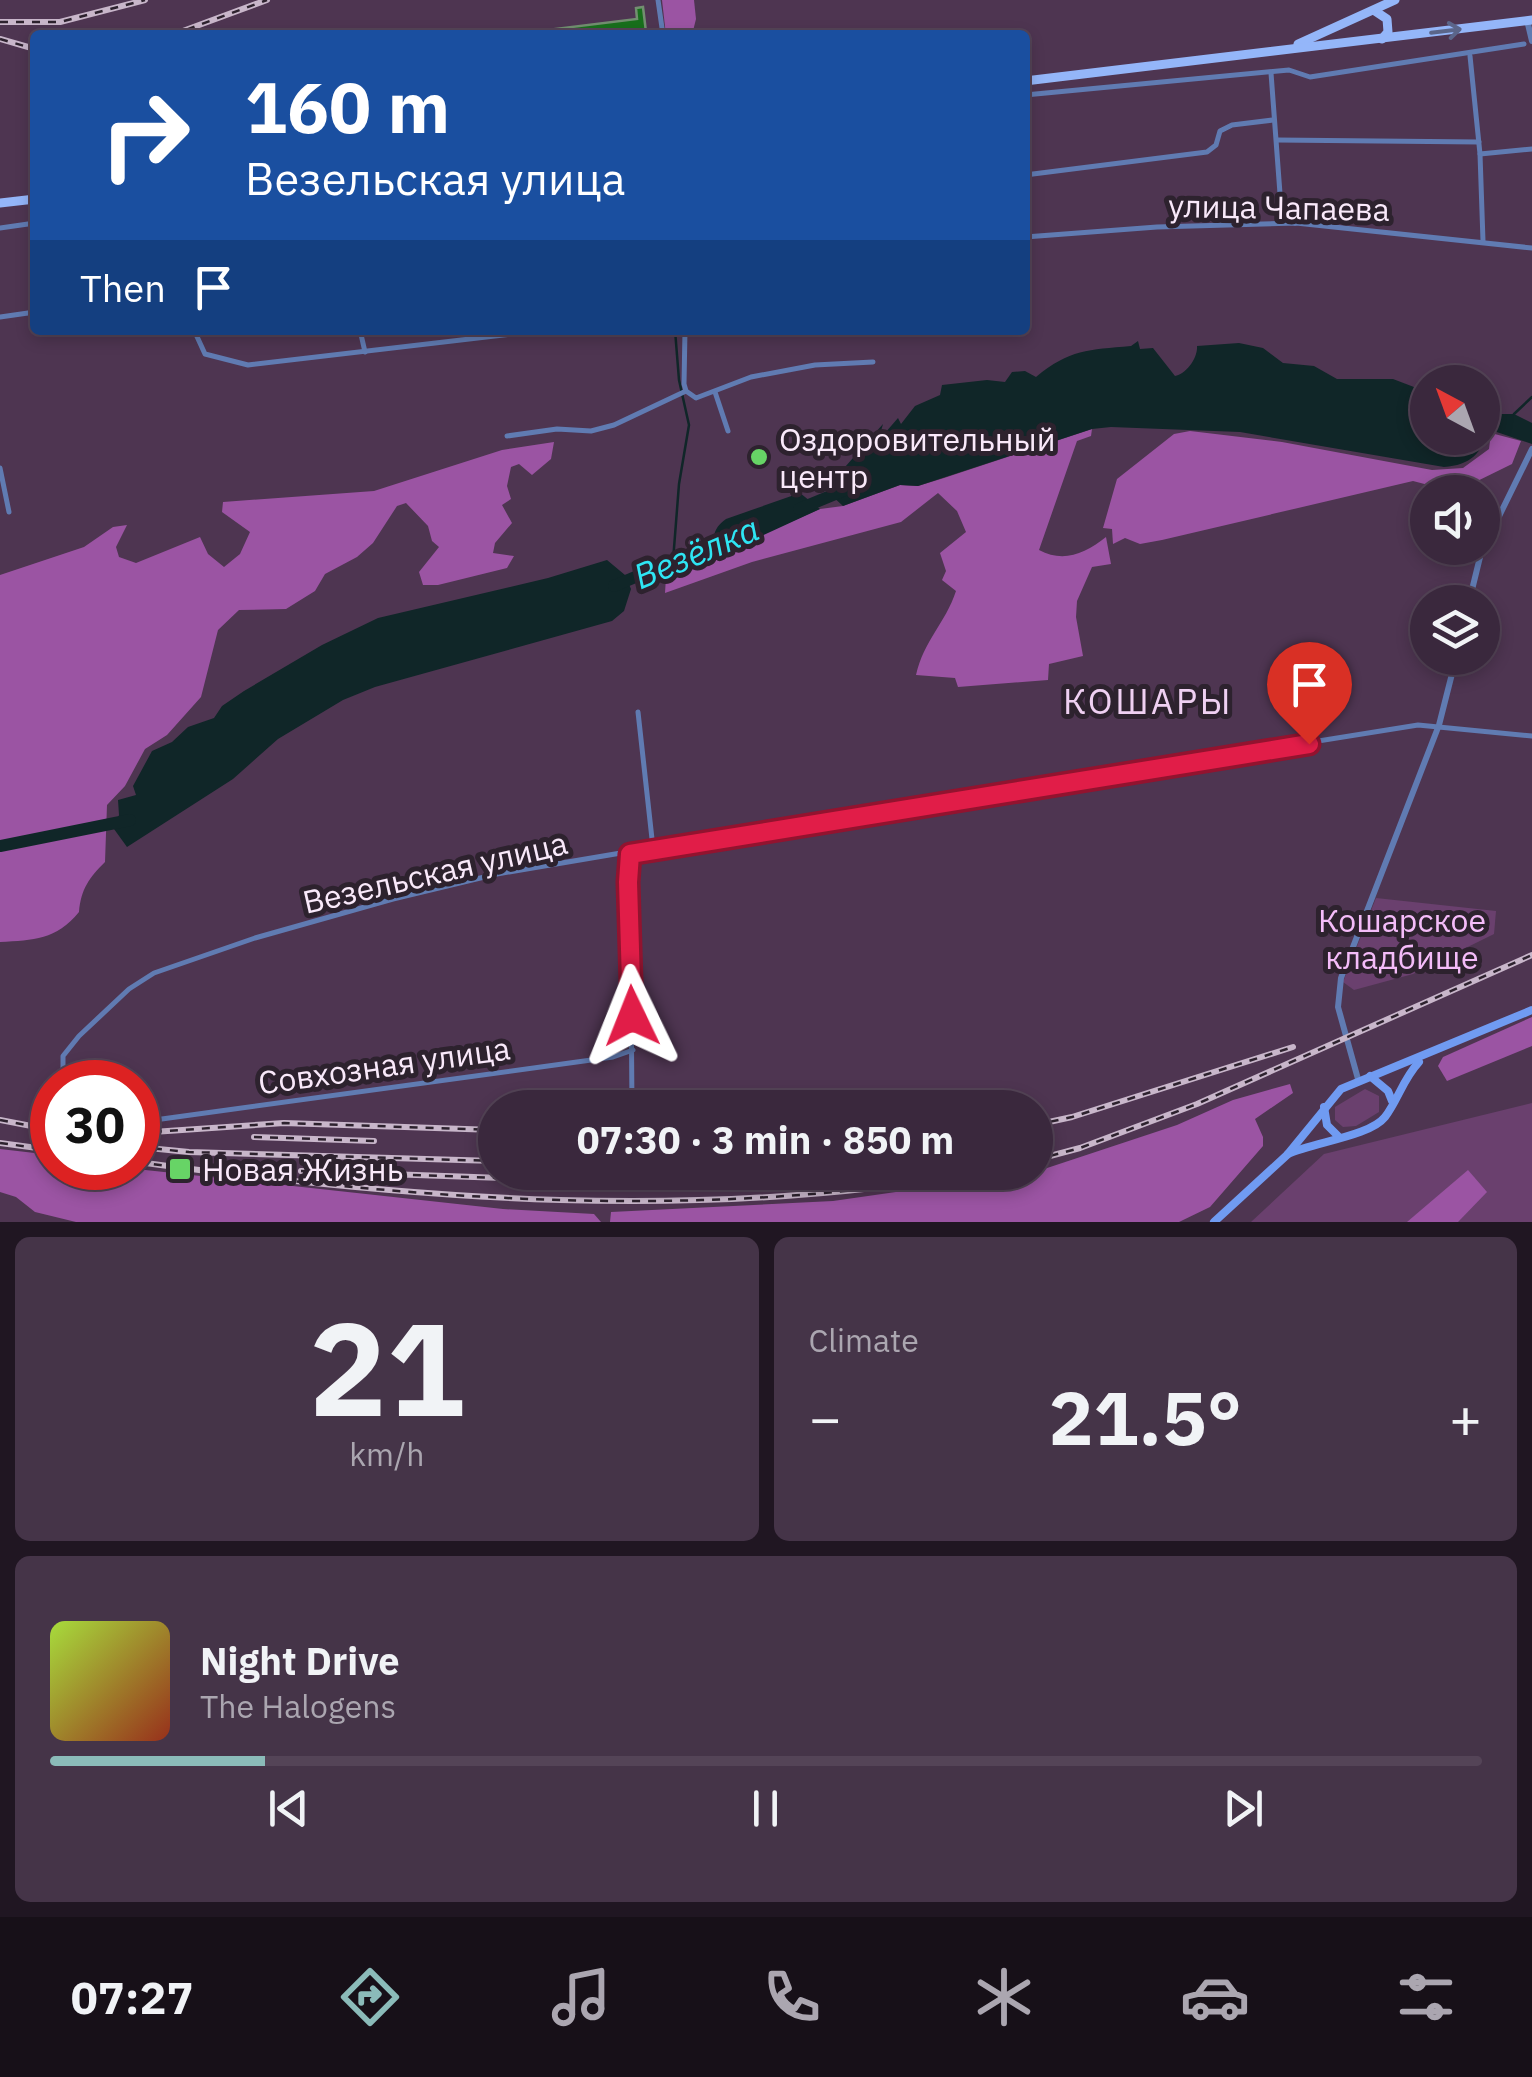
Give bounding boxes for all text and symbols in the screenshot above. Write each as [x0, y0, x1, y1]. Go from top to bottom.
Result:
one-way arrow [1429, 21, 1461, 39]
text: 160 m [245, 61, 450, 152]
icon: right [80, 70, 210, 200]
text: Везельская улица [245, 149, 625, 207]
street label: улица Чапаева [1168, 184, 1390, 230]
icon: arrive [186, 260, 241, 315]
text: Then [80, 263, 166, 312]
north arrow [1410, 365, 1500, 455]
map controls [1410, 365, 1500, 675]
place label: Оздоровительный центр [779, 418, 1056, 497]
marker: Оздоровительный центр [748, 446, 770, 468]
button: sound [1410, 475, 1500, 565]
water label: Везёлка [626, 505, 766, 599]
button: layers [1410, 585, 1500, 675]
pin [1267, 642, 1352, 745]
icon: arrive [1282, 657, 1337, 712]
district label: КОШАРЫ [1063, 678, 1233, 724]
street label: Везельская улица [298, 821, 572, 923]
park label: Кошарское кладбище [1318, 899, 1486, 978]
position arrow [580, 964, 684, 1068]
street label: Совхозная улица [255, 1027, 513, 1103]
speed limit sign: 30 [30, 1060, 160, 1190]
text: 07:30 · 3 min · 850 m [577, 1115, 954, 1164]
place label: Новая Жизнь [202, 1148, 403, 1190]
marker: Новая Жизнь [167, 1156, 193, 1182]
text: 21 [309, 1283, 465, 1452]
text: Climate [809, 1319, 919, 1361]
text: 21.5° [1048, 1368, 1242, 1466]
text: − [809, 1382, 842, 1453]
text: + [1449, 1382, 1482, 1453]
text: km/h [349, 1433, 424, 1475]
text: Night Drive [200, 1636, 400, 1685]
text: The Halogens [200, 1685, 396, 1727]
icon: previous [261, 1781, 316, 1836]
icon: pause [738, 1781, 793, 1836]
icon: next [1216, 1781, 1271, 1836]
icon: directions [335, 1962, 405, 2032]
icon: music [546, 1962, 616, 2032]
icon: phone [757, 1962, 827, 2032]
icon: climate [969, 1962, 1039, 2032]
icon: car [1180, 1962, 1250, 2032]
icon: filters [1391, 1962, 1461, 2032]
text: 07:27 [71, 1968, 194, 2026]

